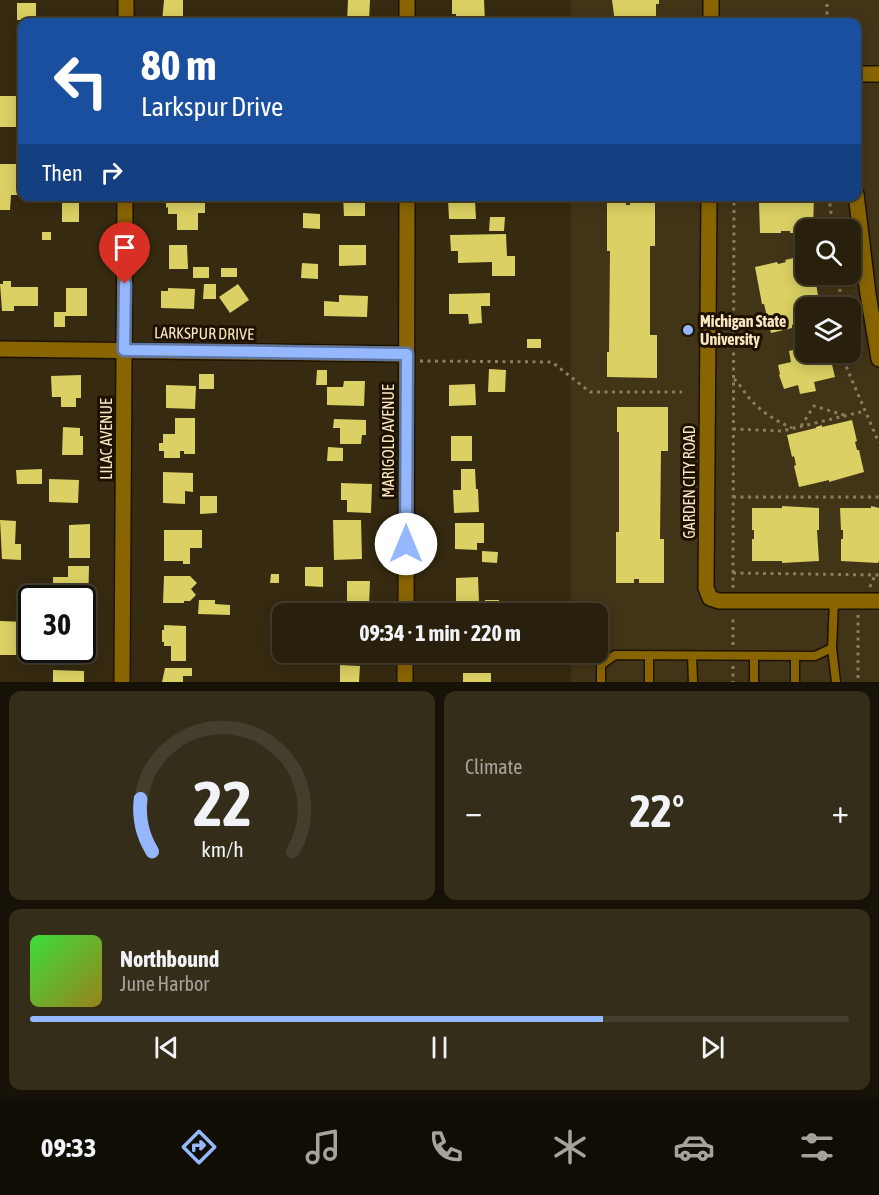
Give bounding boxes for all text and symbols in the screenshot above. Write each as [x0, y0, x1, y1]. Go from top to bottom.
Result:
text: 80 m [141, 41, 216, 89]
icon: left [42, 42, 120, 120]
text: Larkspur Drive [141, 91, 283, 122]
icon: right [95, 156, 128, 189]
text: Then [42, 160, 83, 186]
map controls [795, 219, 861, 363]
button: search [795, 219, 861, 285]
pin [99, 222, 150, 284]
icon: arrive [108, 231, 141, 264]
button: layers [795, 297, 861, 363]
place label: Michigan State University [700, 312, 786, 348]
street label: LARKSPUR DRIVE [154, 323, 254, 343]
marker: Michigan State University [681, 323, 695, 337]
street label: MARIGOLD AVENUE [379, 384, 397, 498]
street label: LILAC AVENUE [97, 398, 115, 480]
street label: GARDEN CITY ROAD [680, 425, 698, 539]
position arrow [374, 512, 438, 576]
speed limit sign: 30 [18, 585, 96, 663]
text: 09:34 · 1 min · 220 m [359, 620, 521, 646]
text: Climate [465, 755, 522, 778]
text: 22 [193, 768, 251, 839]
text: 22° [630, 785, 684, 837]
text: − [465, 792, 482, 830]
text: + [832, 792, 849, 830]
text: km/h [201, 838, 243, 863]
text: Northbound [120, 946, 219, 972]
text: June Harbor [120, 972, 209, 995]
icon: previous [150, 1031, 183, 1064]
icon: pause [423, 1031, 456, 1064]
icon: next [696, 1031, 729, 1064]
icon: directions [178, 1126, 220, 1168]
icon: music [302, 1126, 344, 1168]
icon: phone [425, 1126, 467, 1168]
icon: climate [549, 1126, 591, 1168]
icon: car [673, 1126, 715, 1168]
icon: filters [796, 1126, 838, 1168]
text: 09:33 [41, 1132, 96, 1163]

